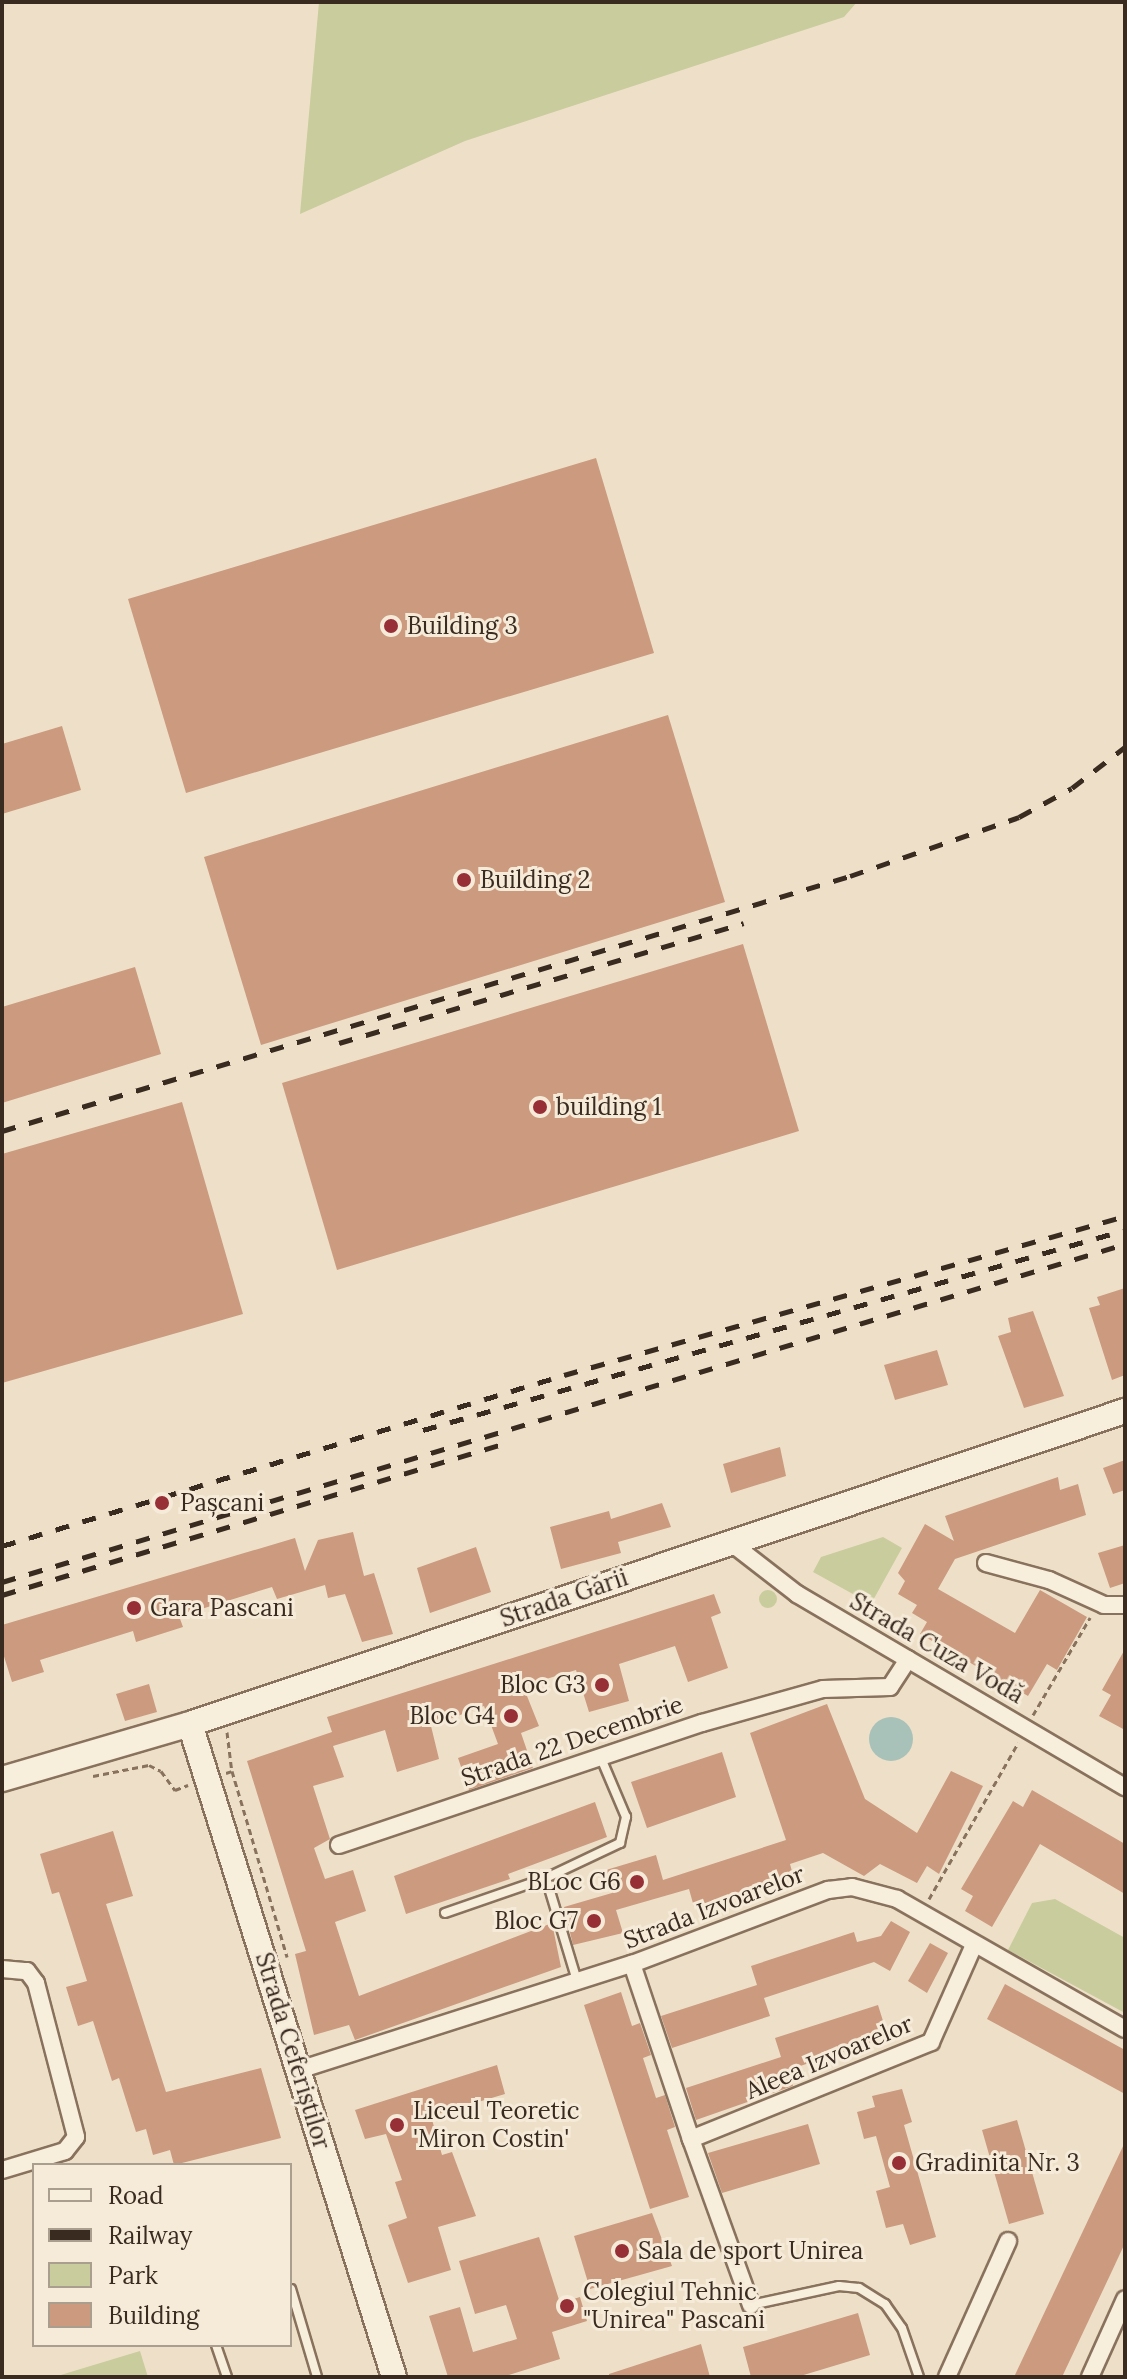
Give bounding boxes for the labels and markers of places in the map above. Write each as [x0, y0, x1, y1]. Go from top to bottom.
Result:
place label: Building 3 [407, 612, 518, 640]
marker: Building 3 [382, 617, 400, 635]
place label: Building 2 [480, 866, 590, 894]
marker: Building 2 [455, 871, 473, 889]
place label: building 1 [556, 1093, 662, 1121]
marker: building 1 [531, 1098, 549, 1116]
place label: Pașcani [180, 1489, 264, 1517]
marker: Pașcani [151, 1492, 173, 1514]
place label: Gara Pascani [150, 1594, 294, 1622]
marker: Gara Pascani [125, 1599, 143, 1617]
place label: Bloc G3 [500, 1671, 586, 1699]
marker: Bloc G3 [593, 1676, 611, 1694]
place label: Bloc G4 [409, 1702, 495, 1730]
marker: Bloc G4 [502, 1707, 520, 1725]
place label: BLoc G6 [527, 1868, 621, 1896]
marker: BLoc G6 [628, 1873, 646, 1891]
place label: Bloc G7 [494, 1907, 578, 1935]
marker: Bloc G7 [585, 1912, 603, 1930]
place label: Liceul Teoretic 'Miron Costin' [413, 2097, 579, 2153]
marker: Liceul Teoretic 'Miron Costin' [388, 2116, 406, 2134]
place label: Gradinita Nr. 3 [915, 2149, 1080, 2177]
marker: Gradinita Nr. 3 [890, 2154, 908, 2172]
place label: Sala de sport Unirea [638, 2237, 863, 2265]
marker: Sala de sport Unirea [613, 2242, 631, 2260]
place label: Colegiul Tehnic "Unirea" Pascani [583, 2278, 765, 2334]
marker: Colegiul Tehnic "Unirea" Pascani [558, 2297, 576, 2315]

